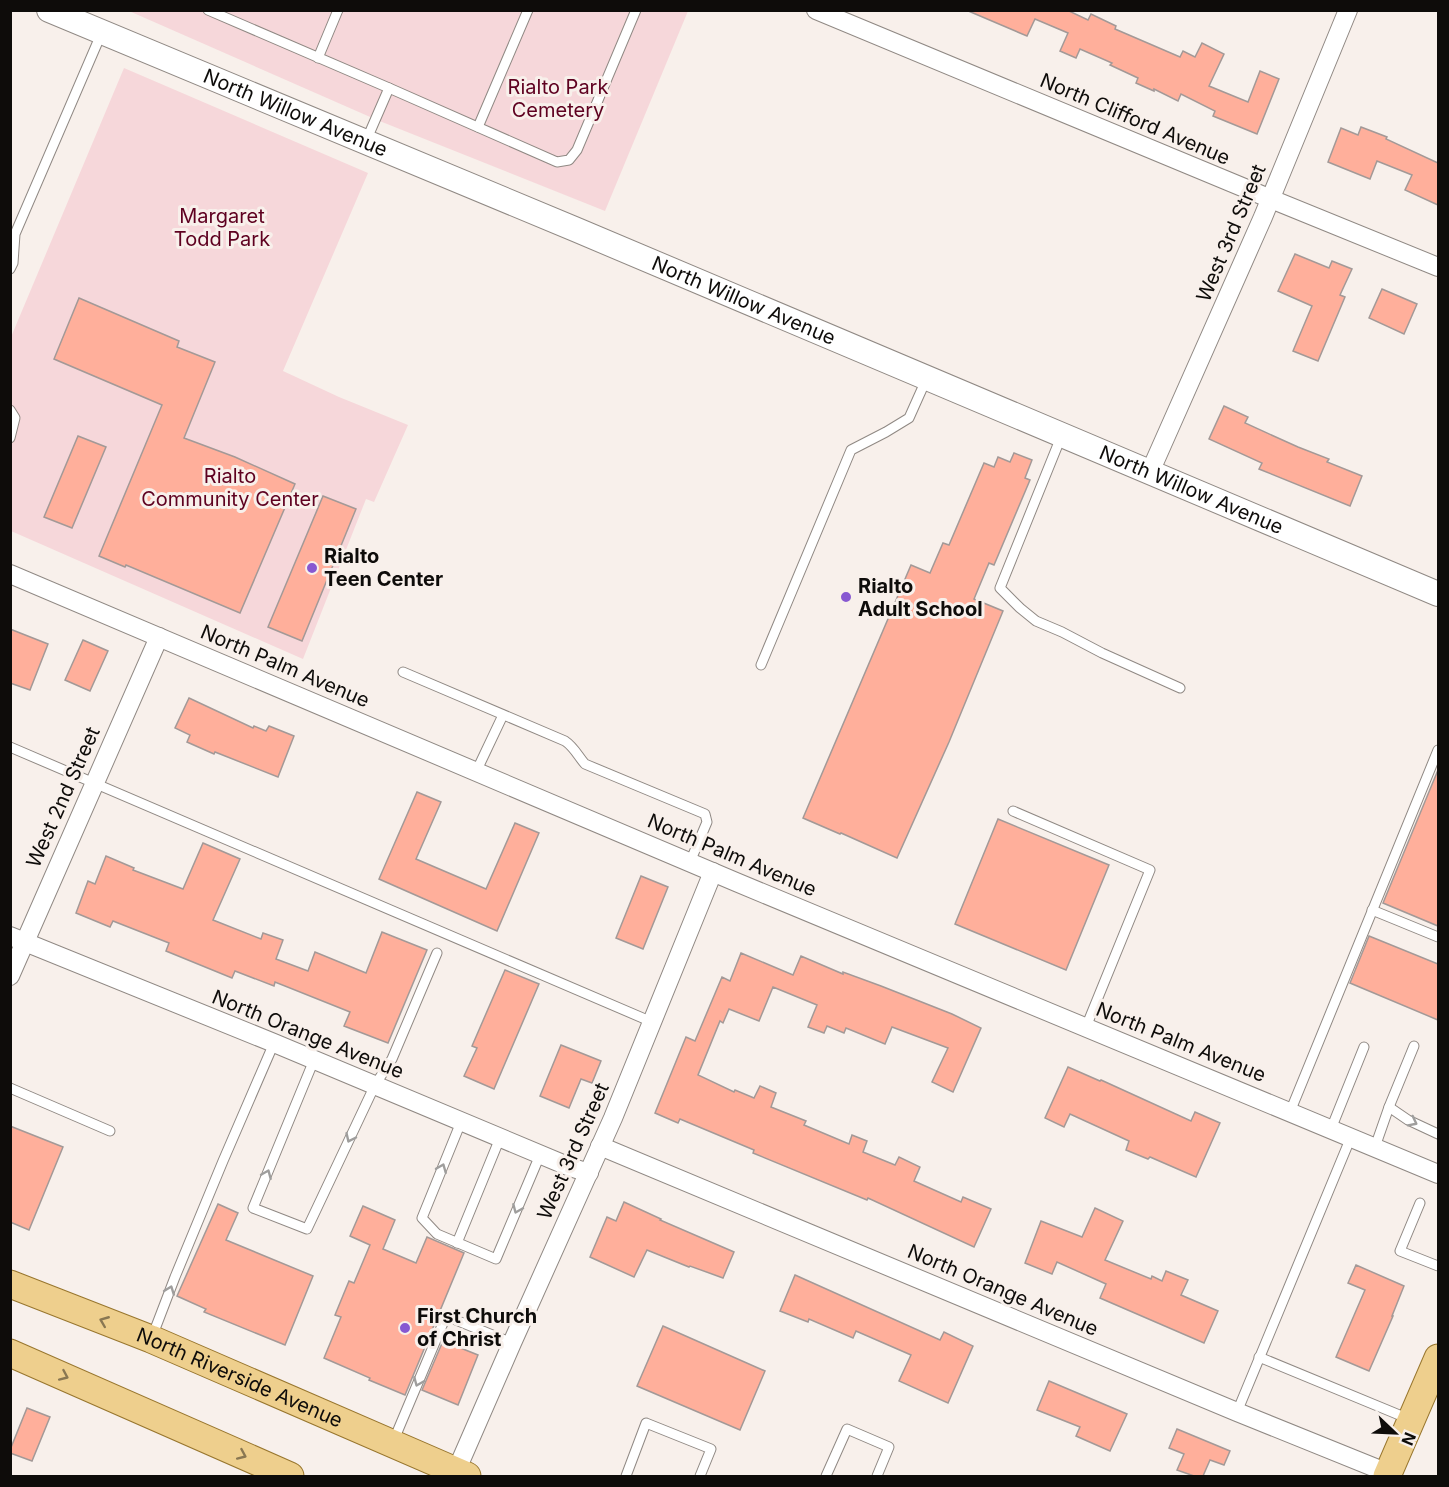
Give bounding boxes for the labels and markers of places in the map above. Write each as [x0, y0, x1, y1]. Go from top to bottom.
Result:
place label: Rialto Teen Center [324, 544, 443, 591]
marker: Rialto Teen Center [305, 561, 319, 575]
place label: Rialto Adult School [858, 574, 983, 621]
marker: Rialto Adult School [839, 590, 853, 604]
place label: First Church of Christ [417, 1304, 537, 1351]
marker: First Church of Christ [398, 1321, 412, 1335]

